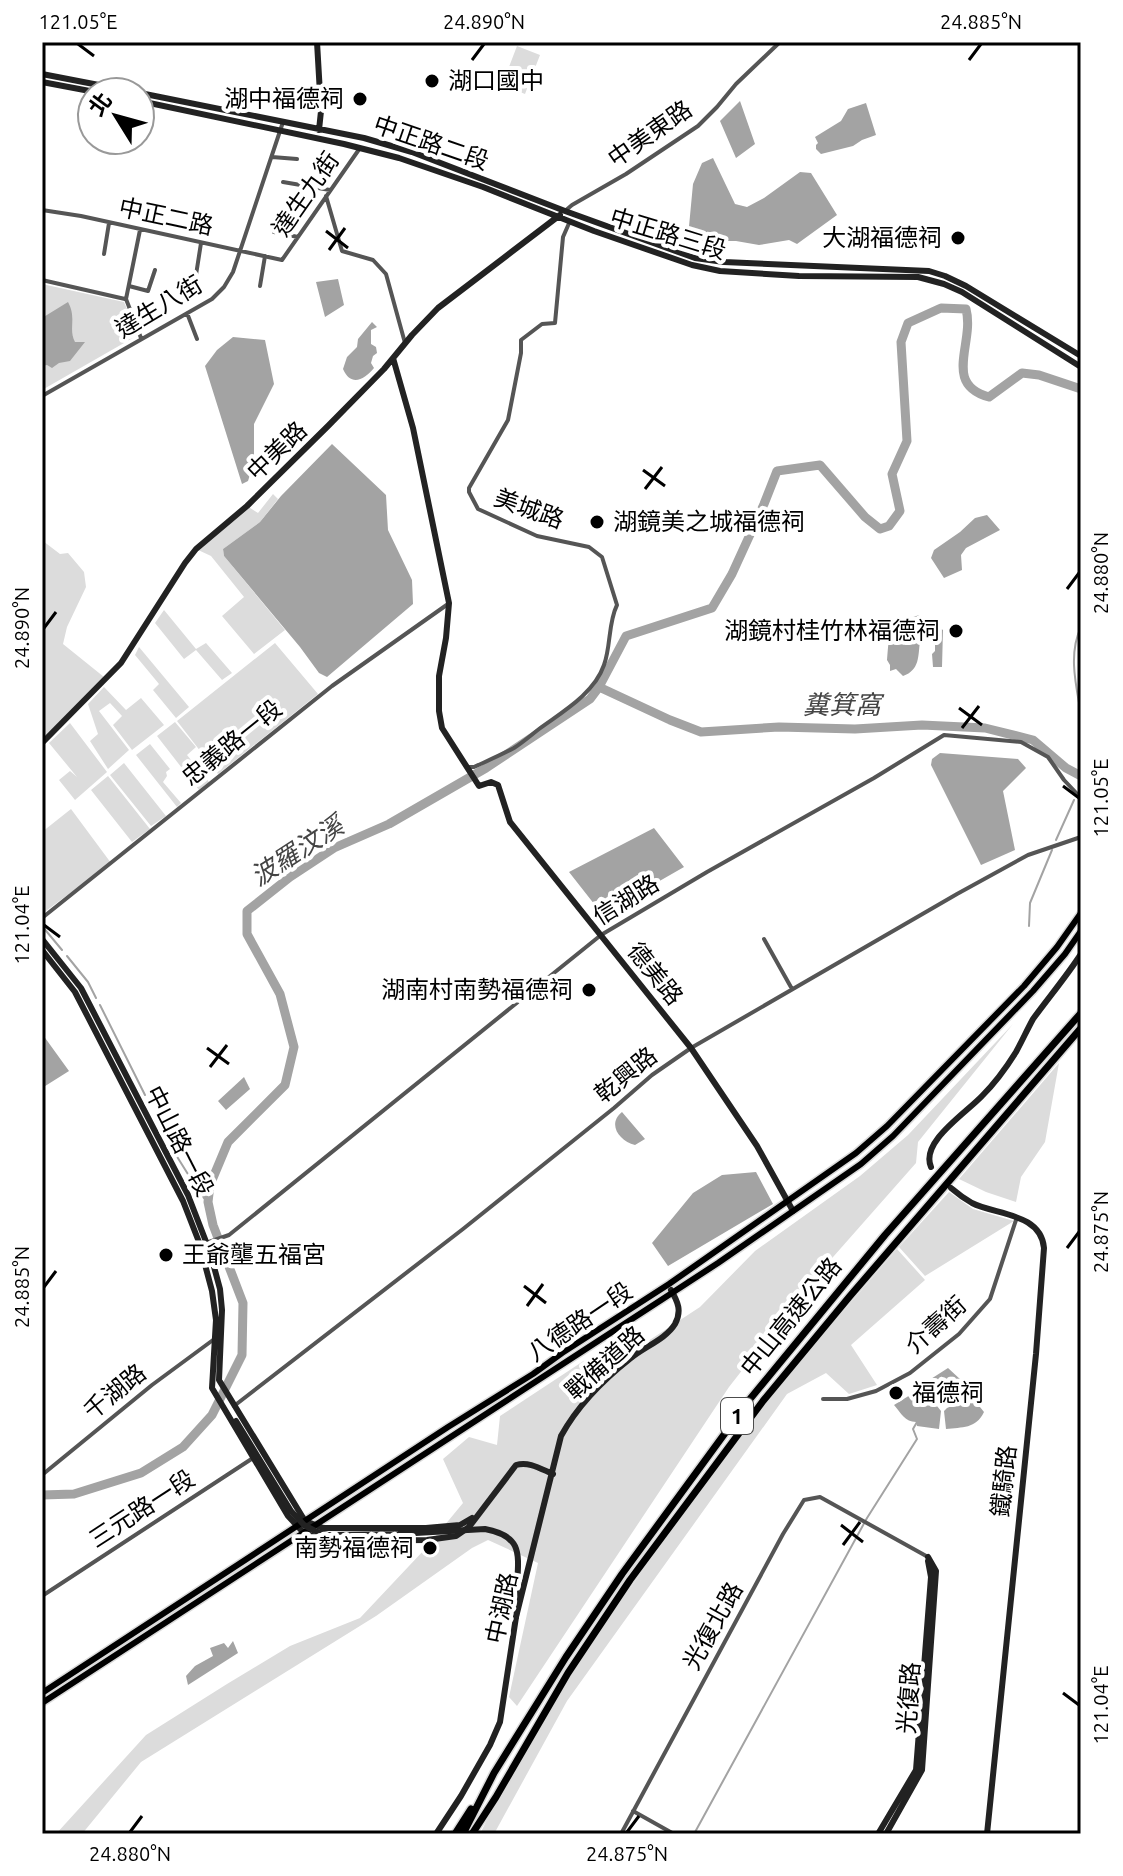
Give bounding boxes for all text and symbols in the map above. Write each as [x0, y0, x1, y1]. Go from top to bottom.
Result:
text: 121.05°E [39, 10, 118, 33]
text: 24.890°N [443, 10, 525, 33]
text: 24.885°N [940, 10, 1022, 33]
place label: 湖口國中 [448, 67, 544, 94]
marker: 湖口國中 [423, 72, 441, 90]
north arrow [76, 76, 156, 156]
place label: 湖中福德祠 [224, 85, 344, 112]
text: 北 [83, 87, 116, 120]
marker: 湖中福德祠 [351, 90, 369, 108]
street label: 中美東路 [603, 95, 697, 172]
street label: 中正路二段 [370, 110, 492, 175]
street label: 達生九街 [267, 147, 344, 241]
street label: 中正二路 [116, 193, 216, 240]
street label: 中正路三段 [607, 203, 729, 264]
place label: 大湖福德祠 [822, 224, 942, 251]
marker: 大湖福德祠 [949, 229, 967, 247]
street label: 達生八街 [111, 270, 207, 343]
street label: 中美路 [241, 416, 312, 485]
street label: 美城路 [491, 484, 568, 534]
place label: 湖鏡美之城福德祠 [613, 508, 805, 535]
marker: 湖鏡美之城福德祠 [588, 513, 606, 531]
text: 24.880°N [1089, 532, 1112, 614]
text: 24.890°N [10, 587, 33, 669]
place label: 湖鏡村桂竹林福德祠 [724, 617, 940, 644]
marker: 湖鏡村桂竹林福德祠 [947, 622, 965, 640]
water label: 糞箕窩 [803, 690, 885, 719]
street label: 忠義路一段 [177, 694, 287, 791]
text: 121.05°E [1089, 759, 1112, 838]
water label: 波羅汶溪 [245, 808, 352, 891]
street label: 信湖路 [588, 869, 663, 930]
text: 121.04°E [10, 886, 33, 965]
street label: 德美路 [622, 937, 689, 1010]
place label: 湖南村南勢福德祠 [381, 976, 573, 1003]
marker: 湖南村南勢福德祠 [580, 981, 598, 999]
street label: 乾興路 [589, 1041, 662, 1108]
street label: 中山路一段 [140, 1081, 219, 1200]
text: 24.875°N [1089, 1191, 1112, 1273]
place label: 王爺壟五福宮 [182, 1241, 326, 1268]
text: 24.885°N [10, 1246, 33, 1328]
marker: 王爺壟五福宮 [157, 1246, 175, 1264]
street label: 中山高速公路 [735, 1252, 846, 1381]
street label: 八德路一段 [522, 1277, 637, 1366]
street label: 介壽街 [900, 1291, 971, 1359]
street label: 戰備道路 [560, 1320, 649, 1405]
street label: 千湖路 [78, 1358, 151, 1425]
place label: 福德祠 [912, 1379, 984, 1406]
marker: 福德祠 [887, 1384, 905, 1402]
road number: 1 [721, 1398, 753, 1434]
street label: 鐵騎路 [986, 1444, 1021, 1518]
street label: 三元路一段 [84, 1465, 199, 1553]
place label: 南勢福德祠 [294, 1534, 414, 1561]
marker: 南勢福德祠 [421, 1539, 439, 1557]
street label: 中湖路 [481, 1570, 522, 1646]
street label: 光復北路 [677, 1577, 748, 1674]
street label: 光復路 [893, 1661, 924, 1735]
text: 121.04°E [1089, 1666, 1112, 1745]
text: 24.880°N [89, 1842, 171, 1865]
text: 24.875°N [586, 1842, 668, 1865]

